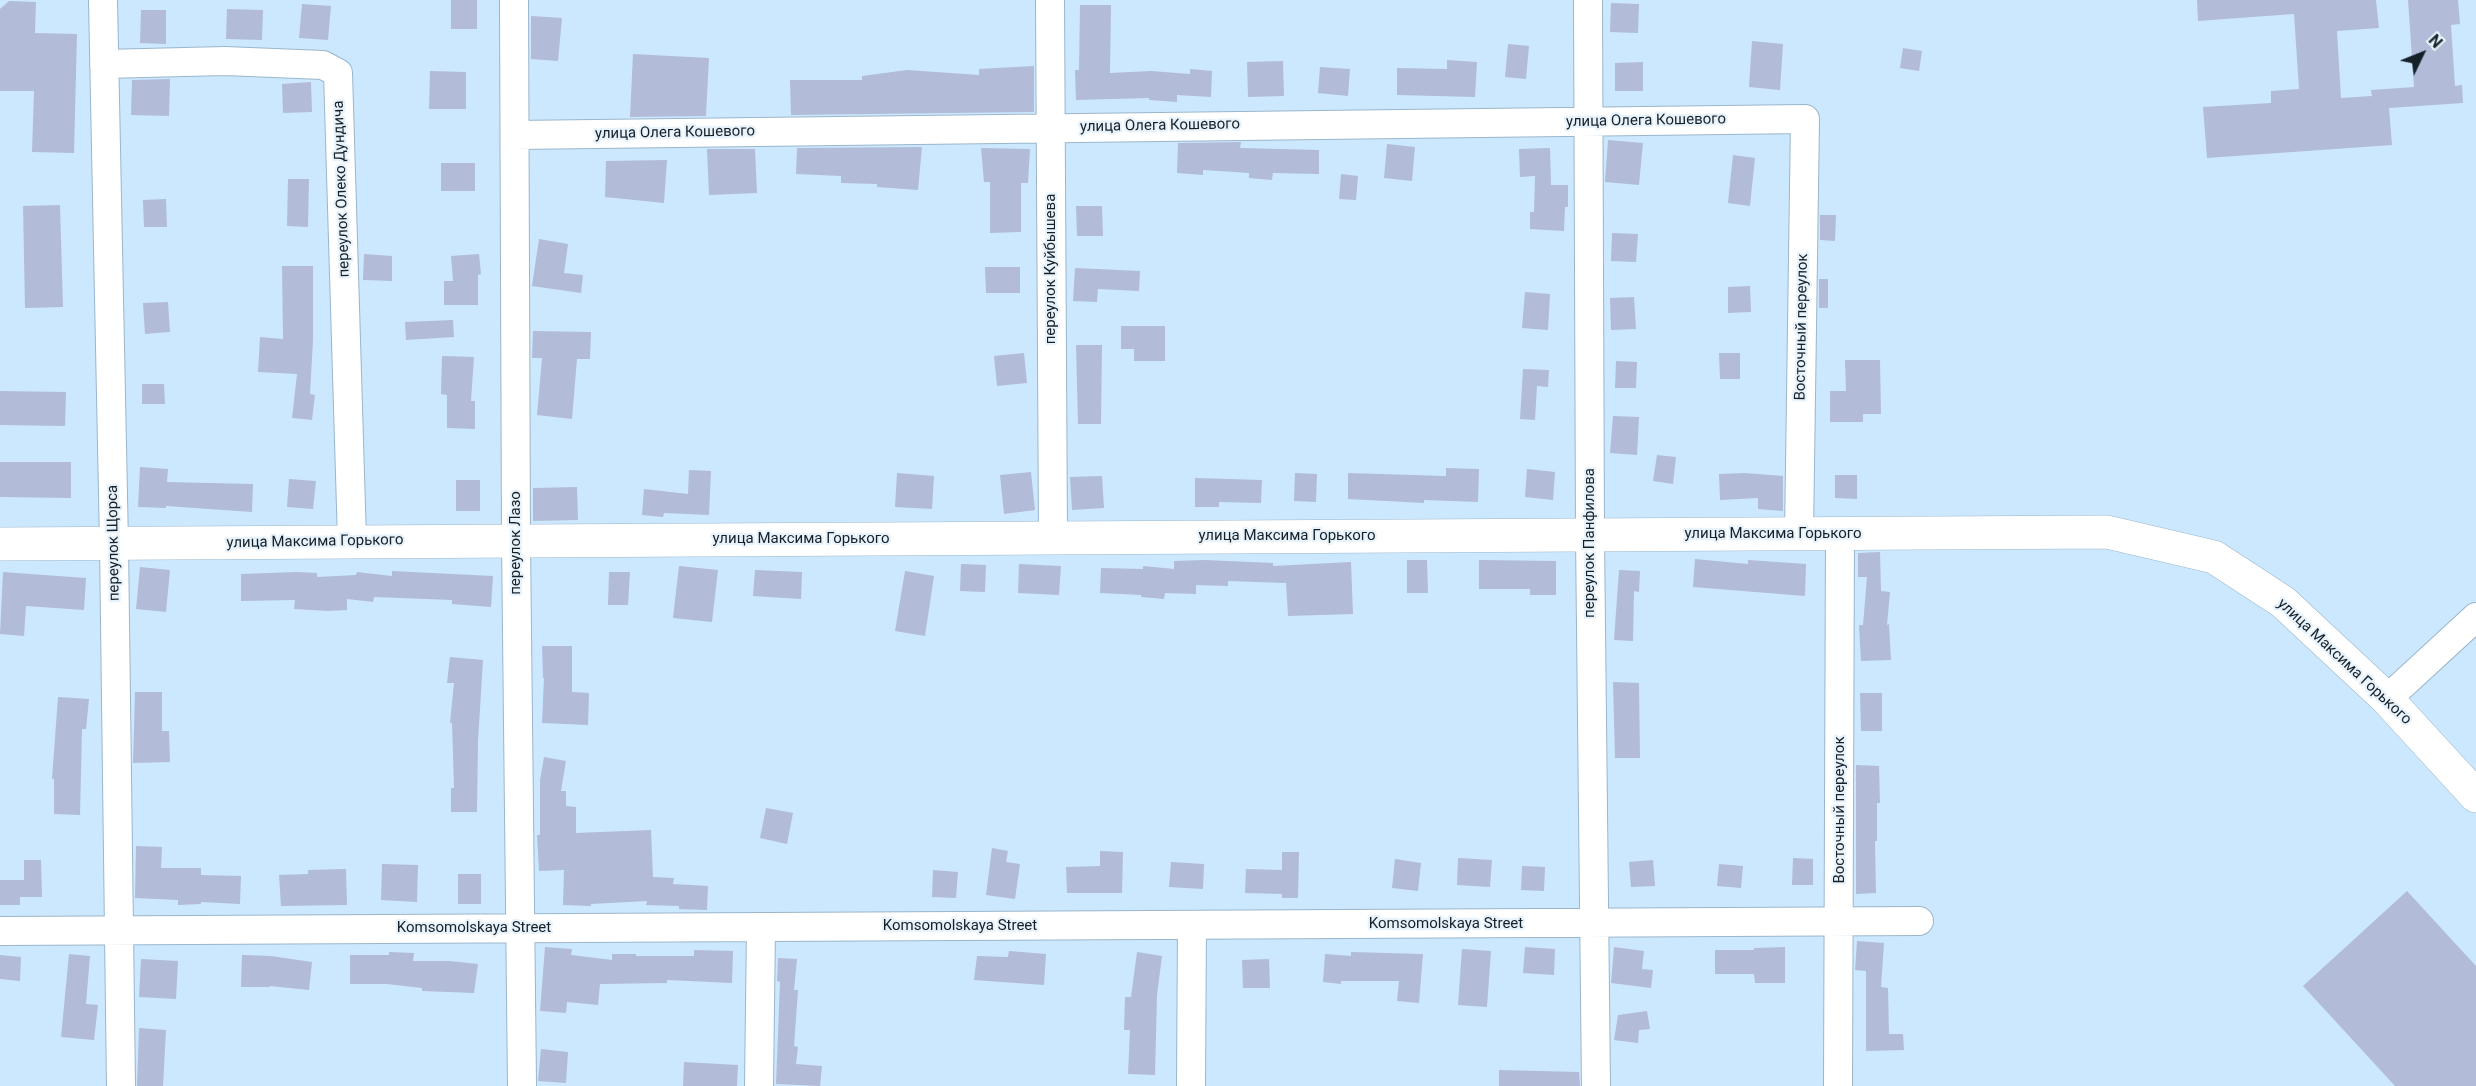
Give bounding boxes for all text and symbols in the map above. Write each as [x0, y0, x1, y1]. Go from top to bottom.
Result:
north arrow [2392, 24, 2452, 84]
text: N [2425, 31, 2446, 52]
street label: переулок Олеко Дундича [330, 100, 354, 278]
street label: улица Олега Кошевого [1566, 111, 1726, 131]
street label: улица Олега Кошевого [1080, 116, 1240, 136]
street label: улица Олега Кошевого [595, 123, 755, 143]
street label: переулок Куйбышева [1042, 194, 1060, 344]
street label: Восточный переулок [1792, 253, 1812, 401]
street label: переулок Панфилова [1581, 468, 1599, 618]
street label: переулок Щорса [104, 485, 124, 601]
street label: переулок Лазо [507, 491, 525, 595]
street label: улица Максима Горького [1685, 525, 1861, 543]
street label: улица Максима Горького [1199, 527, 1375, 545]
street label: улица Максима Горького [713, 530, 889, 548]
street label: улица Максима Горького [226, 531, 404, 553]
street label: улица Максима Горького [2273, 595, 2415, 729]
street label: Восточный переулок [1831, 736, 1849, 884]
street label: Komsomolskaya Street [1369, 915, 1523, 933]
street label: Komsomolskaya Street [883, 917, 1037, 935]
street label: Komsomolskaya Street [397, 919, 551, 937]

